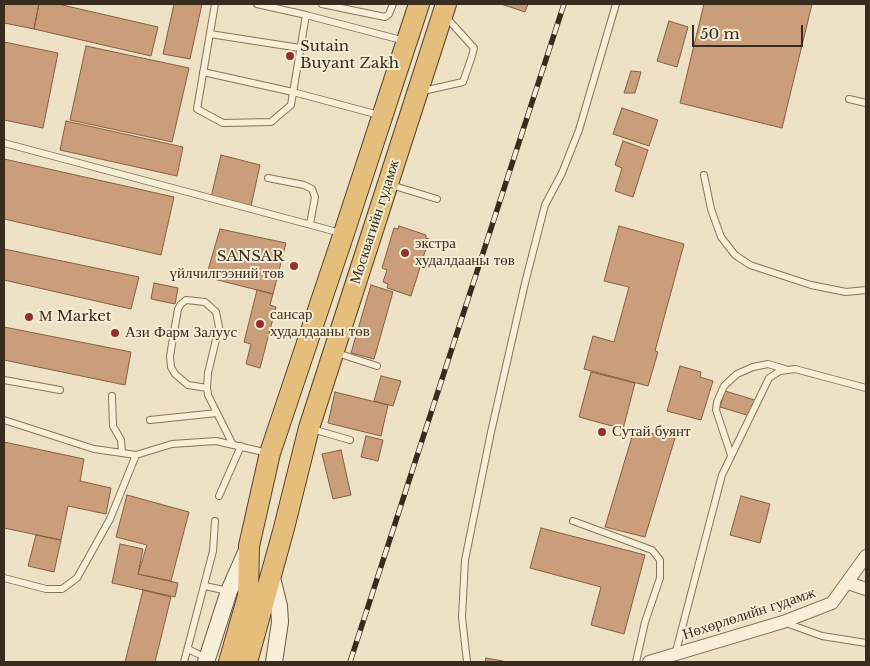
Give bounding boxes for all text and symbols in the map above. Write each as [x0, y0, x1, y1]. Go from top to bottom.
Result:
scale bar [695, 15, 806, 47]
text: 50 m [700, 24, 740, 43]
place label: Sutain Buyant Zakh [300, 38, 399, 73]
marker: Sutain Buyant Zakh [284, 50, 296, 62]
street label: Москвагийн гудамж [346, 158, 404, 286]
place label: экстра худалдааны төв [415, 235, 515, 270]
marker: экстра худалдааны төв [399, 247, 411, 259]
place label: SANSAR үйлчилгээний төв [169, 248, 284, 283]
marker: SANSAR үйлчилгээний төв [288, 260, 300, 272]
place label: сансар худалдааны төв [270, 306, 370, 341]
place label: М Market [39, 308, 111, 326]
marker: М Market [23, 311, 35, 323]
marker: сансар худалдааны төв [254, 318, 266, 330]
place label: Ази Фарм Залуус [125, 324, 237, 342]
marker: Ази Фарм Залуус [109, 327, 121, 339]
place label: Сутай буянт [612, 423, 691, 441]
marker: Сутай буянт [596, 426, 608, 438]
street label: Нөхөрлөлийн гудамж [680, 584, 818, 644]

